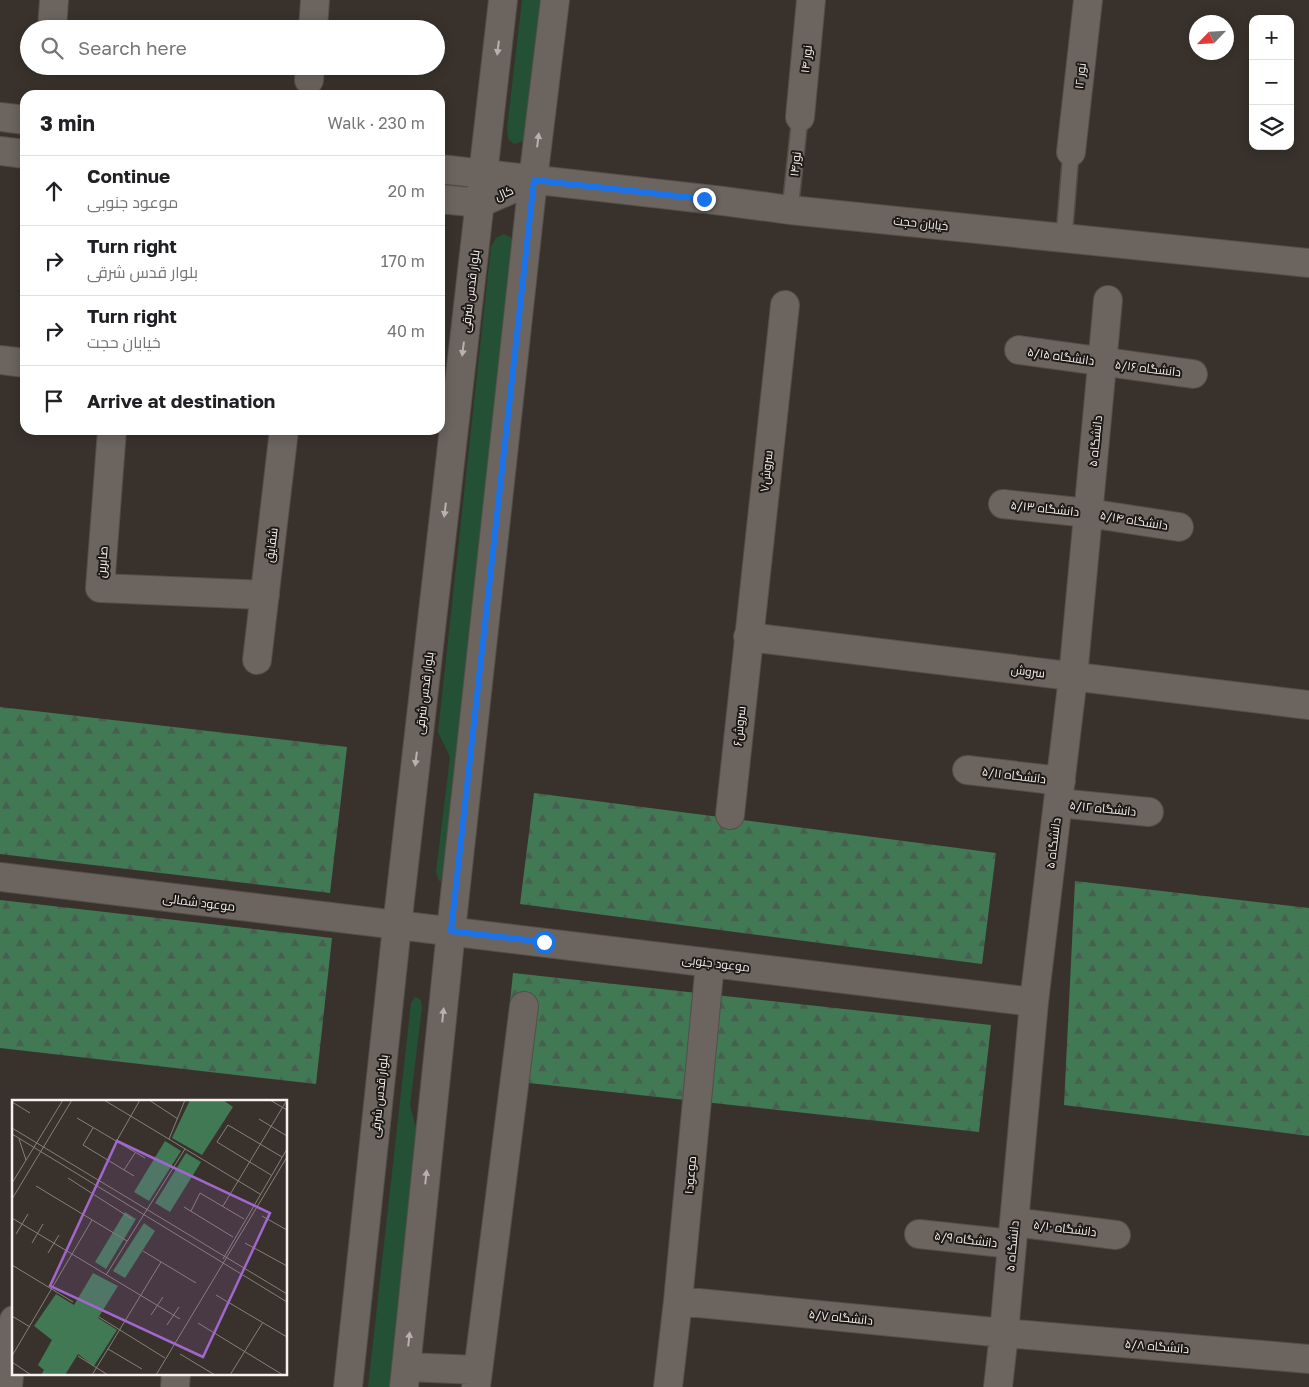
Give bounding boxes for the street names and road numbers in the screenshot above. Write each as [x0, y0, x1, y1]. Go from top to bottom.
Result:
street label: نور ۱۴ [797, 44, 815, 74]
street label: نور ۱۲ [1071, 62, 1089, 90]
street label: نور۱۴ [786, 151, 804, 177]
street label: کال [492, 182, 516, 204]
street label: خیابان حجت [893, 213, 949, 233]
street label: بلوار قدس شرقی [457, 249, 483, 333]
street label: دانشگاه ۵/۱۵ [1027, 344, 1096, 368]
street label: دانشگاه ۵/۱۶ [1114, 357, 1182, 380]
street label: دانشگاه ۵ [1085, 415, 1105, 467]
street label: سروش۷ [756, 449, 776, 493]
street label: دانشگاه ۵/۱۳ [1010, 497, 1080, 519]
street label: دانشگاه ۵/۱۴ [1099, 507, 1169, 533]
street label: شقایق [261, 527, 281, 563]
street label: صابرین [93, 546, 111, 578]
street label: بلوار قدس شرقی [411, 651, 437, 735]
street label: سروش [1010, 661, 1046, 681]
street label: سروش۶ [729, 705, 749, 747]
street label: دانشگاه ۵/۱۱ [981, 764, 1047, 786]
street label: دانشگاه ۵/۱۲ [1069, 797, 1137, 819]
street label: دانشگاه ۵ [1042, 816, 1064, 869]
street label: موعود شمالی [162, 890, 236, 914]
street label: موعود جنوبی [681, 951, 751, 975]
street label: بلوار قدس شرقی [367, 1054, 391, 1138]
street label: موعود۱ [681, 1155, 699, 1195]
street label: دانشگاه ۵/۱۰ [1033, 1217, 1098, 1239]
street label: دانشگاه ۵ [1002, 1220, 1022, 1272]
street label: دانشگاه ۵/۹ [934, 1228, 998, 1250]
street label: دانشگاه ۵/۷ [808, 1306, 874, 1328]
street label: دانشگاه ۵/۸ [1124, 1336, 1190, 1356]

